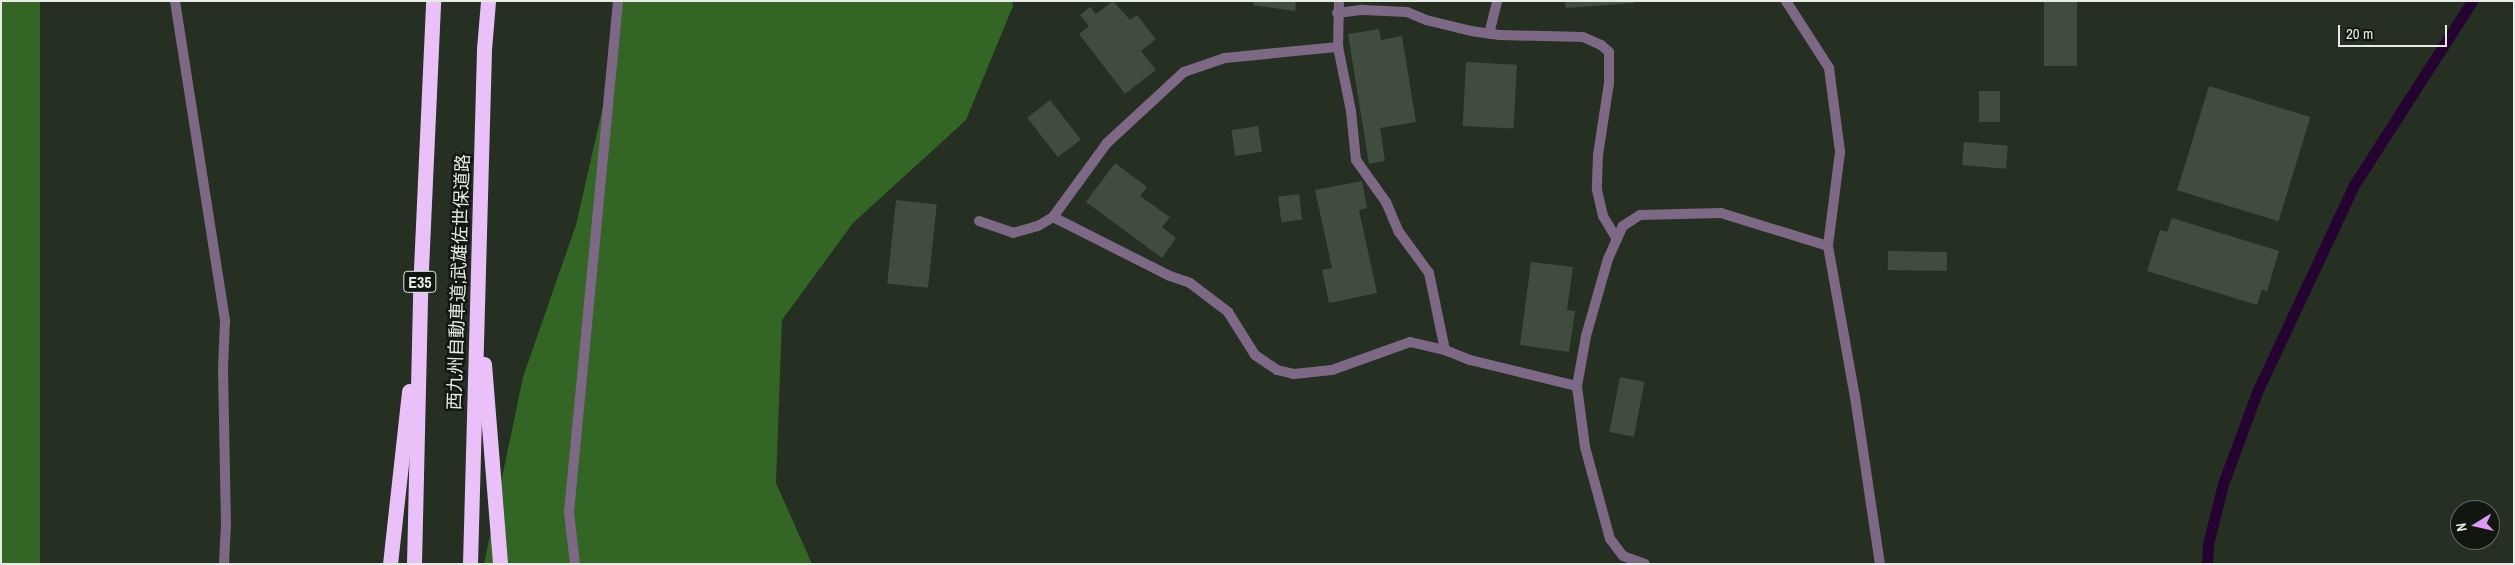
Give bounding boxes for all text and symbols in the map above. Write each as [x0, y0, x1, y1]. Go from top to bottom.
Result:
scale bar [2340, 15, 2449, 47]
text: 20 m [2346, 23, 2373, 44]
street label: 西九州自動車道;武雄佐世保道路 [444, 154, 474, 410]
road number: E35 [402, 268, 438, 296]
north arrow [2450, 500, 2500, 550]
text: N [2452, 522, 2471, 533]

